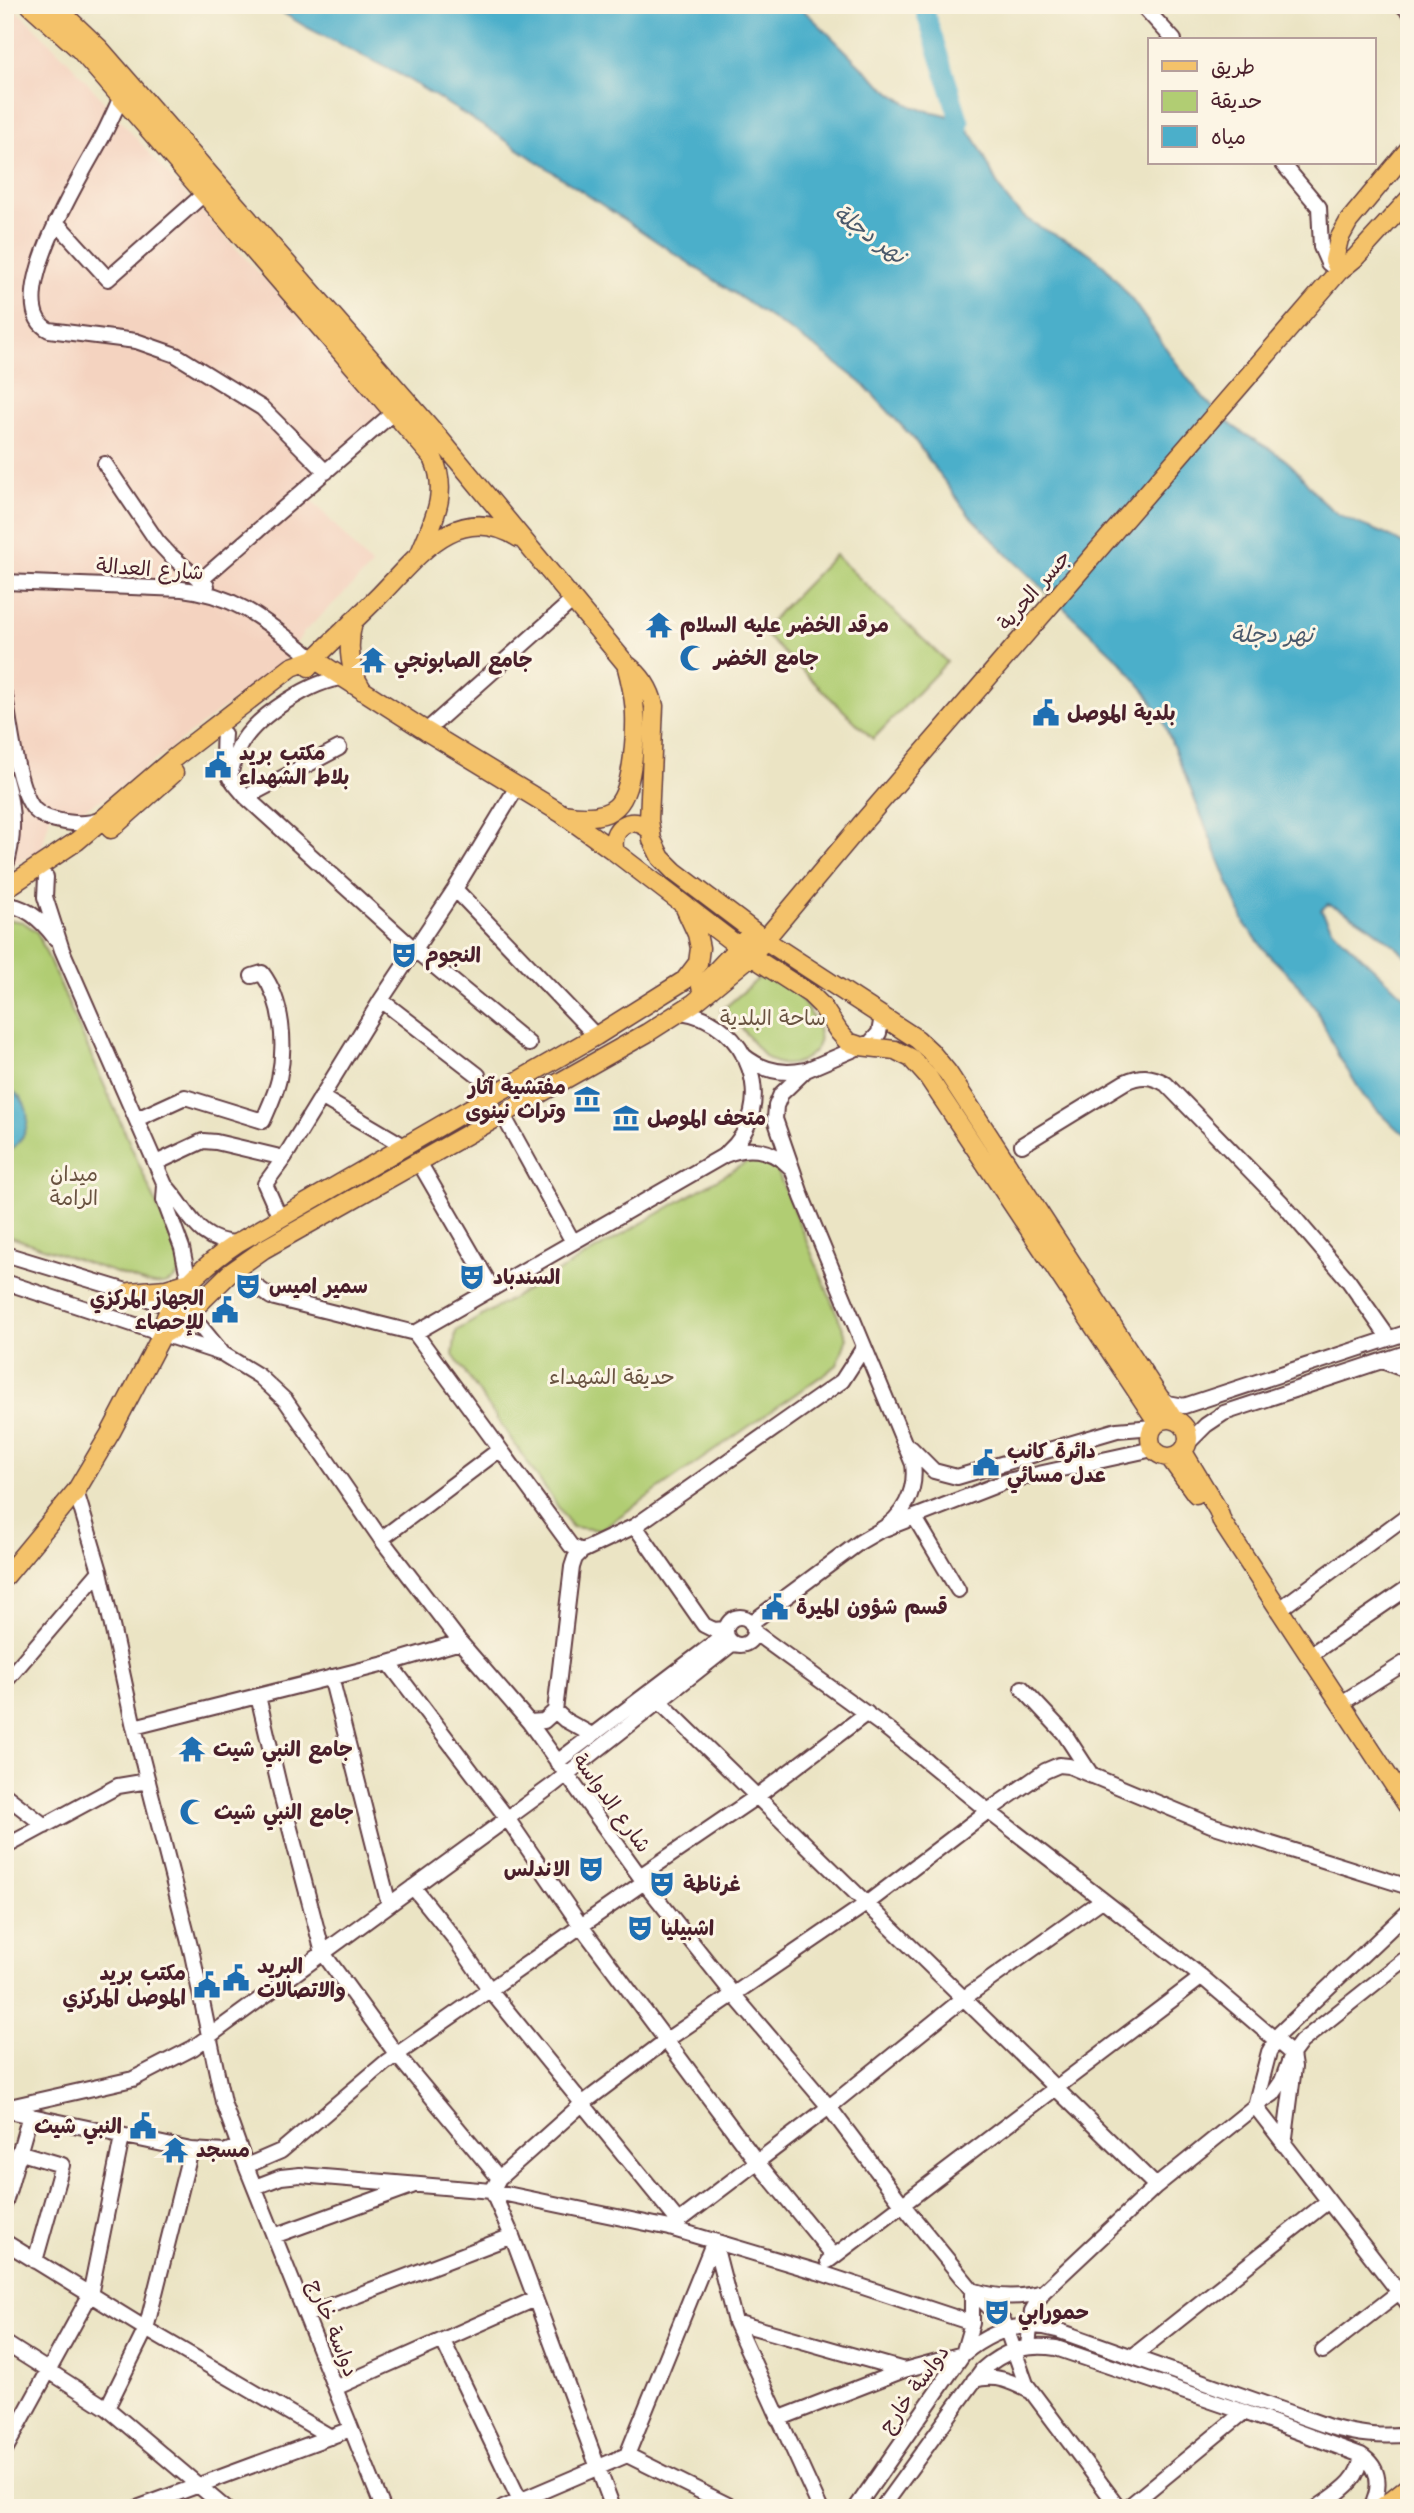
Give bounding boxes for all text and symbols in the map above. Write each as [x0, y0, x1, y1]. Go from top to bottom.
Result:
legend [1148, 38, 1376, 164]
text: طريق [1211, 53, 1255, 81]
text: حديقة [1211, 87, 1262, 115]
text: مياه [1211, 123, 1246, 151]
water label: نهر دجلة [828, 198, 914, 272]
street label: جسر الحرية [991, 544, 1077, 636]
street label: شارع العدالة [95, 551, 205, 588]
temple icon: مرقد الخضر عليه السلام [644, 610, 674, 640]
place label: مرقد الخضر عليه السلام [680, 611, 889, 641]
water label: نهر دجلة [1231, 619, 1316, 649]
mosque icon: جامع الخضر [678, 643, 708, 673]
place label: جامع الخضر [712, 644, 819, 673]
temple icon: جامع الصابونجي [358, 645, 388, 675]
place label: جامع الصابونجي [394, 646, 532, 679]
public building icon: بلدية الموصل [1031, 698, 1061, 728]
place label: بلدية الموصل [1067, 699, 1176, 727]
place label: مكتب بريد بلاط الشهداء [239, 739, 349, 791]
public building icon: مكتب بريد بلاط الشهداء [203, 750, 233, 780]
theatre icon: النجوم [389, 940, 419, 970]
place label: النجوم [425, 941, 481, 971]
park label: ساحة البلدية [720, 1004, 826, 1032]
place label: مفتشية آثار وتراث نينوى [465, 1073, 566, 1125]
museum icon: مفتشية آثار وتراث نينوى [572, 1084, 602, 1114]
museum icon: متحف الموصل [611, 1103, 641, 1133]
place label: متحف الموصل [647, 1104, 766, 1132]
park label: ميدان الرامة [50, 1160, 98, 1212]
theatre icon: السندباد [457, 1262, 487, 1292]
place label: السندباد [493, 1263, 560, 1291]
theatre icon: سمير اميس [233, 1271, 263, 1301]
place label: سمير اميس [269, 1272, 368, 1300]
place label: الجهاز المركزي للإحصاء [90, 1284, 204, 1336]
public building icon: الجهاز المركزي للإحصاء [210, 1295, 240, 1325]
park label: حديقة الشهداء [549, 1363, 675, 1391]
place label: دائرة كانب عدل مسائي [1007, 1437, 1106, 1494]
public building icon: دائرة كانب عدل مسائي [971, 1448, 1001, 1478]
public building icon: قسم شؤون الميرة [760, 1592, 790, 1622]
place label: قسم شؤون الميرة [796, 1593, 948, 1623]
temple icon: جامع النبي شيت [177, 1734, 207, 1764]
place label: جامع النبي شيت [213, 1735, 353, 1768]
street label: شارع الدواسة [566, 1748, 658, 1859]
mosque icon: جامع النبي شيث [178, 1797, 208, 1827]
place label: جامع النبي شيث [214, 1798, 354, 1831]
theatre icon: الاندلس [576, 1854, 606, 1884]
place label: الاندلس [504, 1855, 570, 1883]
theatre icon: غرناطة [647, 1869, 677, 1899]
place label: غرناطة [683, 1870, 740, 1898]
theatre icon: اشبيليا [625, 1913, 655, 1943]
place label: اشبيليا [661, 1914, 714, 1942]
place label: البريد والاتصالات [257, 1952, 346, 2004]
place label: مكتب بريد الموصل المركزي [63, 1959, 186, 2013]
public building icon: البريد والاتصالات [221, 1963, 251, 1993]
public building icon: مكتب بريد الموصل المركزي [192, 1970, 222, 2000]
public building icon: النبي شيث [128, 2111, 158, 2141]
place label: النبي شيث [34, 2112, 122, 2145]
temple icon: مسجد [160, 2135, 190, 2165]
place label: مسجد [196, 2136, 250, 2164]
street label: دواسة خارج [301, 2275, 365, 2381]
theatre icon: حمورابي [982, 2297, 1012, 2327]
place label: حمورابي [1018, 2298, 1088, 2331]
street label: دواسة خارج [872, 2339, 956, 2439]

